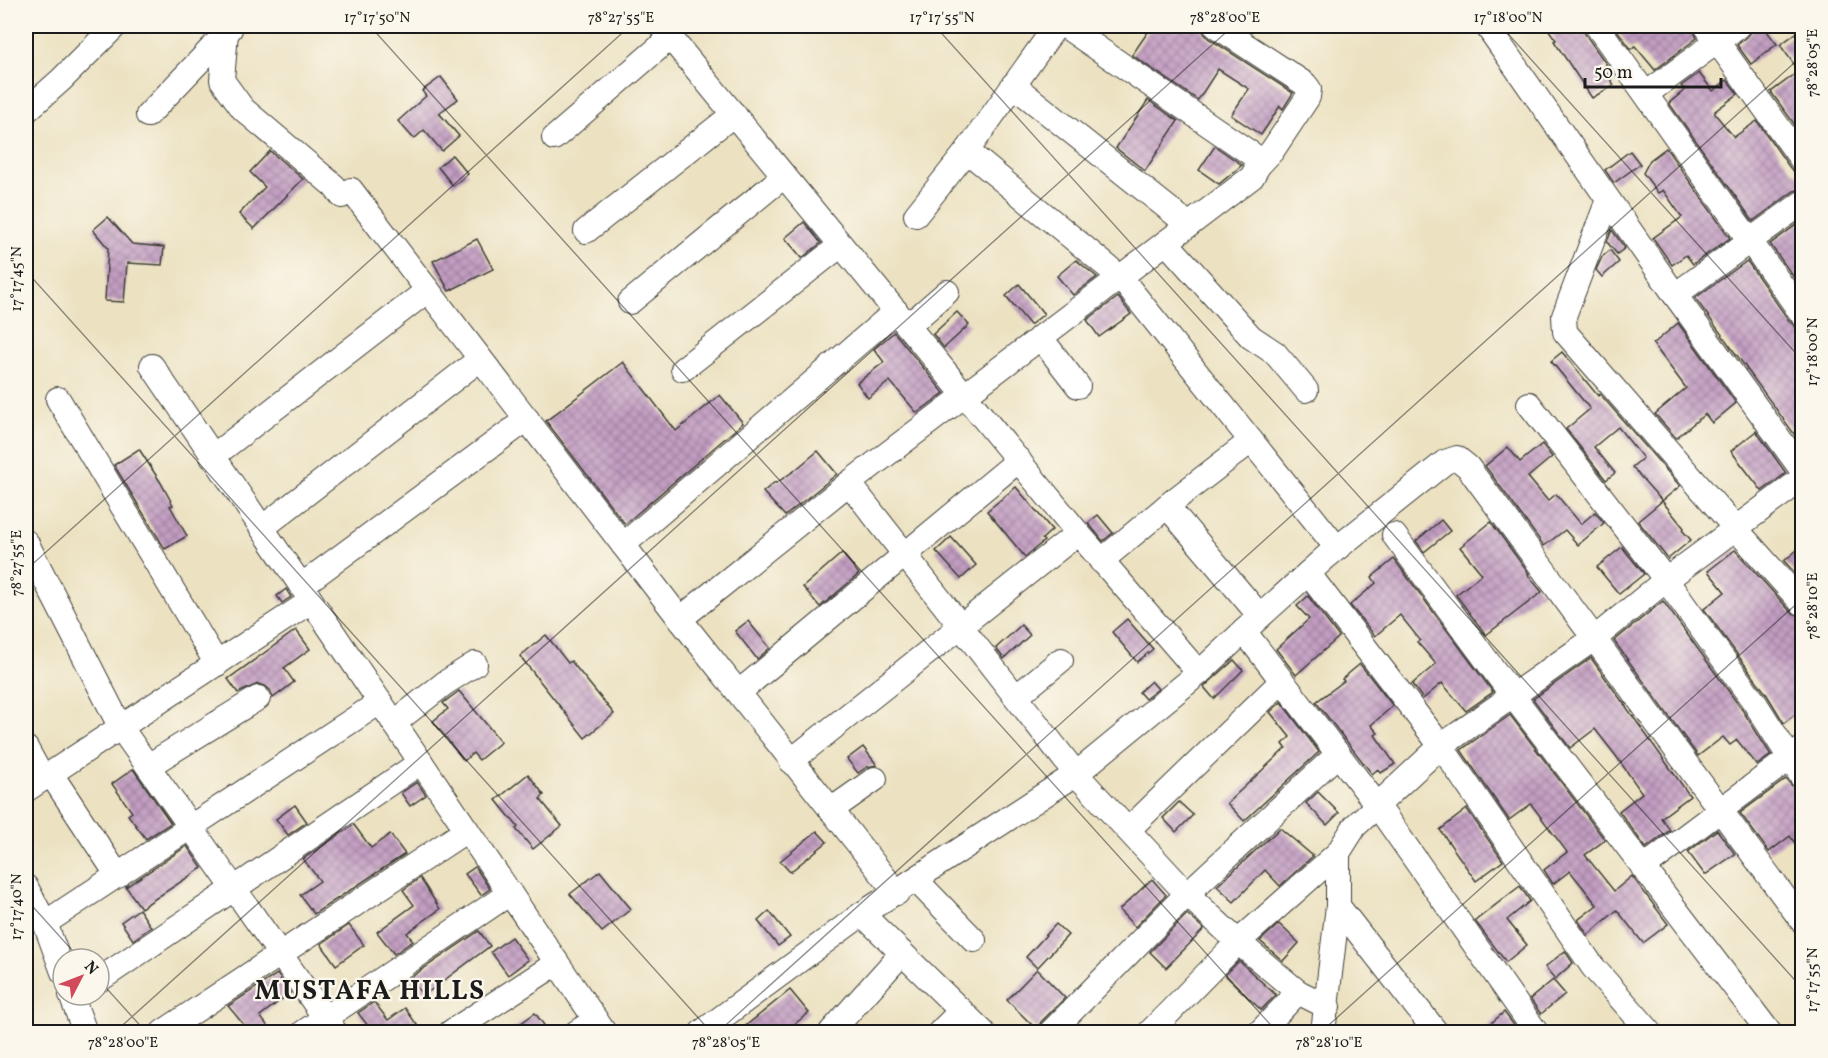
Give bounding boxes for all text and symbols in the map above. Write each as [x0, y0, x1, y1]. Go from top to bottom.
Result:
text: 17°17'50"N [344, 8, 410, 29]
text: 78°27'55"E [588, 8, 654, 29]
text: 17°17'55"N [909, 8, 975, 29]
text: 78°28'00"E [1190, 8, 1260, 29]
text: 17°18'00"N [1473, 8, 1543, 29]
text: 78°28'05"E [1803, 29, 1824, 97]
scale bar [1585, 51, 1722, 89]
text: 50 m [1594, 61, 1633, 86]
text: 17°17'45"N [7, 246, 28, 312]
text: 17°18'00"N [1803, 317, 1824, 387]
text: 78°27'55"E [7, 530, 28, 596]
text: 78°28'10"E [1803, 572, 1824, 640]
text: 17°17'40"N [7, 873, 28, 941]
north arrow [51, 947, 111, 1007]
text: 17°17'55"N [1803, 947, 1824, 1013]
text: N [79, 957, 103, 980]
district label: MUSTAFA HILLS [254, 973, 486, 1011]
text: 78°28'00"E [88, 1033, 158, 1054]
text: 78°28'05"E [692, 1033, 760, 1054]
text: 78°28'10"E [1295, 1033, 1363, 1054]

